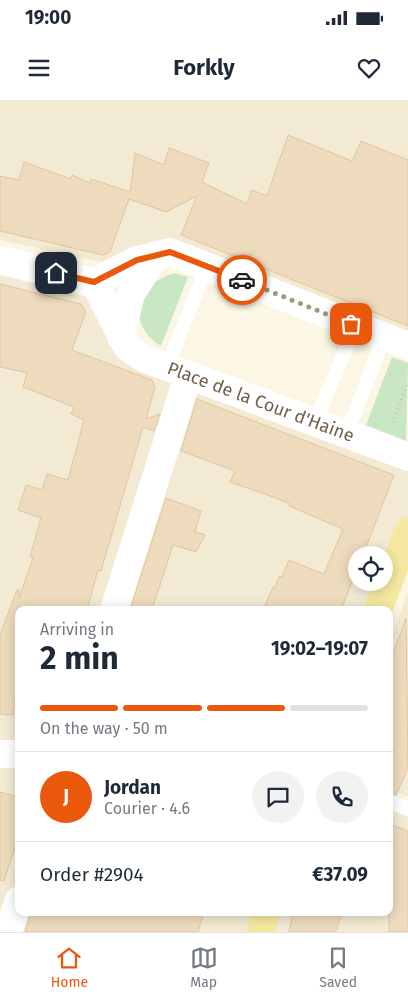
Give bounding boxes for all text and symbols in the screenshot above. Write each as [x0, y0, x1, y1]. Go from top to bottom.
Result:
text: 19:00 [25, 6, 71, 29]
icon: menu [25, 54, 53, 82]
text: Forkly [173, 54, 235, 81]
icon: heart [355, 54, 383, 82]
pin [35, 252, 77, 294]
courier [217, 255, 267, 305]
icon: home [42, 259, 70, 287]
icon: car [228, 266, 256, 294]
pin [330, 303, 372, 345]
icon: bag [337, 310, 365, 338]
street label: Place de la Cour d'Haine [164, 357, 357, 447]
map controls [348, 546, 393, 591]
button: locate [348, 546, 393, 591]
text: Arriving in [40, 620, 114, 639]
text: 19:02–19:07 [271, 637, 368, 660]
text: 2 min [40, 639, 119, 677]
text: On the way · 50 m [40, 719, 168, 738]
button: chat [252, 771, 304, 823]
button: phone [316, 771, 368, 823]
text: Jordan [104, 776, 161, 799]
text: J [63, 785, 69, 808]
text: Courier · 4.6 [104, 799, 190, 818]
text: Order #2904 [40, 863, 144, 886]
text: €37.09 [312, 863, 368, 886]
tab: Home [51, 944, 88, 991]
tab: Map [190, 944, 218, 991]
tab: Saved [319, 944, 357, 991]

